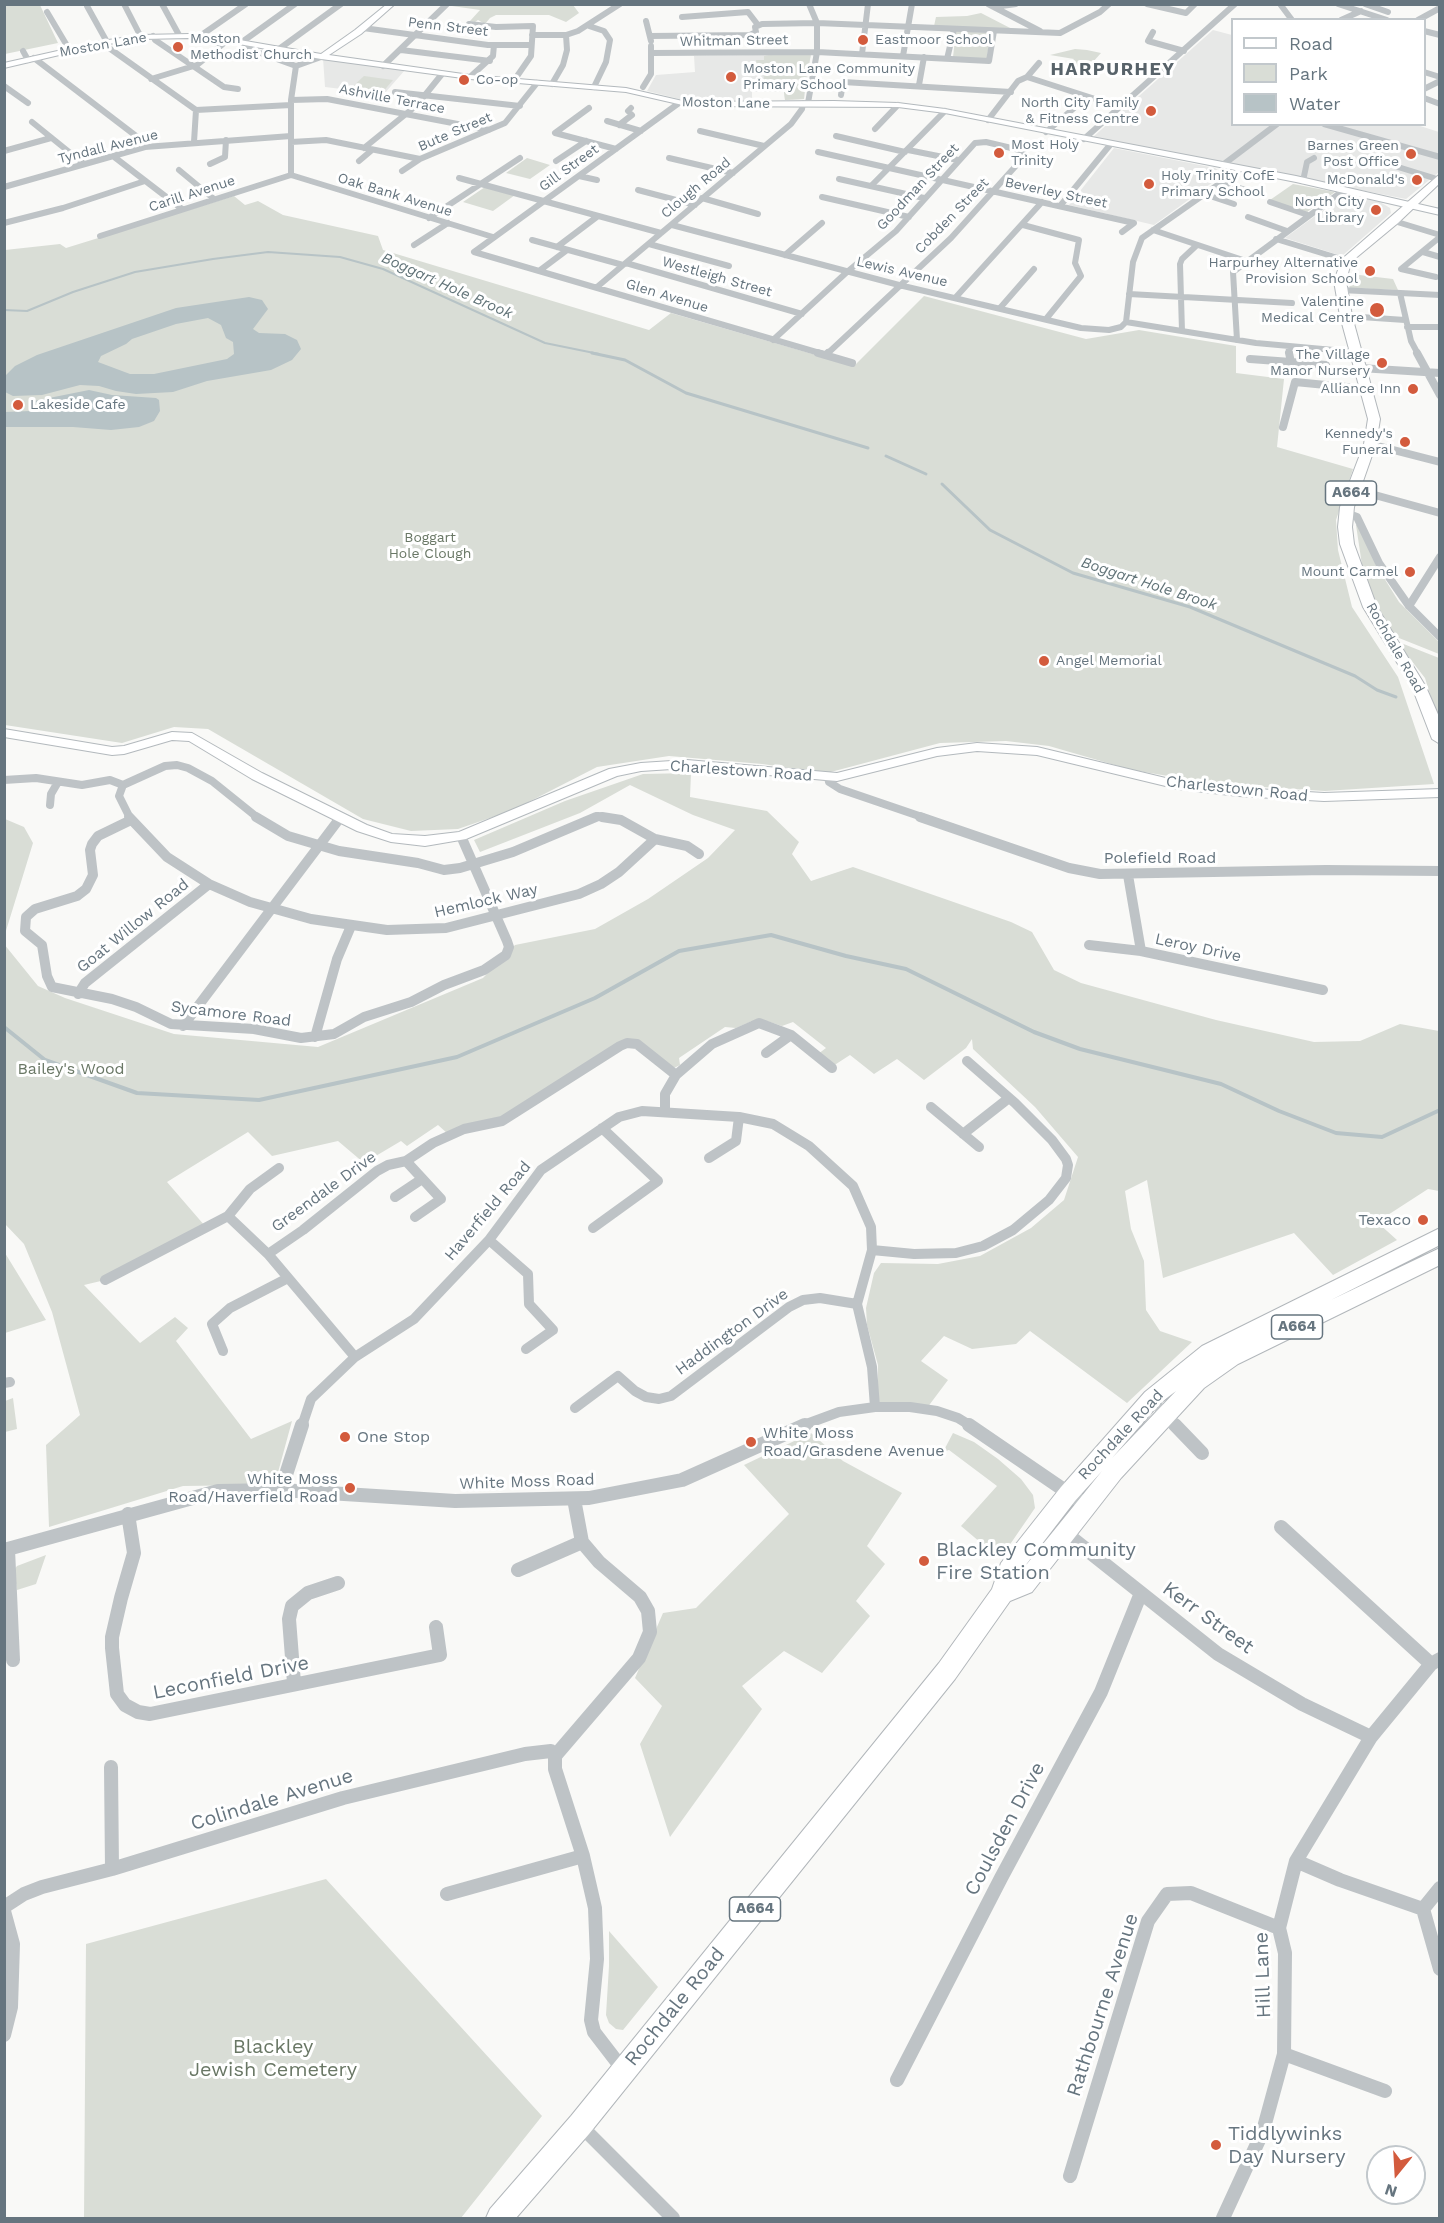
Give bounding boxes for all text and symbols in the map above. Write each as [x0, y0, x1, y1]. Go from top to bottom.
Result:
street label: Penn Street [407, 14, 489, 40]
legend [1231, 18, 1426, 126]
street label: Moston Lane [58, 29, 148, 61]
place label: Moston Methodist Church [190, 31, 312, 63]
street label: Whitman Street [680, 32, 788, 50]
place label: Eastmoor School [875, 32, 992, 48]
marker: Eastmoor School [856, 33, 870, 47]
text: Road [1289, 33, 1333, 54]
marker: Moston Methodist Church [171, 40, 185, 54]
district label: HARPURHEY [1050, 59, 1176, 81]
place label: Moston Lane Community Primary School [743, 61, 915, 94]
text: Park [1289, 63, 1328, 84]
marker: Moston Lane Community Primary School [724, 70, 738, 84]
place label: Co-op [476, 72, 518, 88]
marker: Co-op [457, 73, 471, 87]
street label: Ashville Terrace [338, 80, 446, 118]
text: Water [1289, 93, 1341, 114]
street label: Moston Lane [682, 94, 770, 112]
place label: North City Family & Fitness Centre [1021, 95, 1139, 128]
marker: North City Family & Fitness Centre [1144, 104, 1158, 118]
street label: Bute Street [416, 109, 494, 155]
street label: Tyndall Avenue [56, 126, 160, 168]
place label: Most Holy Trinity [1011, 137, 1079, 170]
place label: Barnes Green Post Office [1307, 138, 1399, 170]
street label: Goodman Street [873, 140, 963, 234]
street label: Gill Street [536, 141, 602, 195]
marker: Most Holy Trinity [992, 146, 1006, 160]
marker: Barnes Green Post Office [1404, 147, 1418, 161]
street label: Clough Road [658, 154, 734, 222]
place label: Holy Trinity CofE Primary School [1161, 168, 1275, 200]
street label: Oak Bank Avenue [336, 170, 454, 220]
street label: Carill Avenue [147, 172, 237, 216]
place label: McDonald's [1327, 172, 1405, 188]
marker: McDonald's [1410, 173, 1424, 187]
street label: Cobden Street [911, 174, 993, 258]
street label: Beverley Street [1003, 174, 1109, 212]
marker: Holy Trinity CofE Primary School [1142, 177, 1156, 191]
place label: North City Library [1294, 194, 1364, 226]
marker: North City Library [1369, 203, 1383, 217]
water label: Boggart Hole Brook [379, 249, 515, 323]
street label: Westleigh Street [660, 253, 774, 301]
street label: Lewis Avenue [855, 253, 949, 291]
place label: Harpurhey Alternative Provision School [1208, 255, 1358, 288]
marker: Harpurhey Alternative Provision School [1363, 264, 1377, 278]
street label: Glen Avenue [624, 275, 710, 317]
place label: Valentine Medical Centre [1261, 294, 1364, 326]
marker: Valentine Medical Centre [1368, 301, 1386, 319]
place label: The Village Manor Nursery [1270, 347, 1370, 380]
marker: The Village Manor Nursery [1375, 356, 1389, 370]
place label: Alliance Inn [1321, 381, 1401, 397]
marker: Alliance Inn [1406, 382, 1420, 396]
place label: Lakeside Cafe [30, 397, 126, 413]
marker: Lakeside Cafe [11, 398, 25, 412]
place label: Kennedy's Funeral [1324, 426, 1393, 458]
marker: Kennedy's Funeral [1398, 435, 1412, 449]
road number: A664 [1326, 481, 1376, 505]
park label: Boggart Hole Clough [389, 530, 471, 562]
water label: Boggart Hole Brook [1079, 554, 1219, 614]
place label: Mount Carmel [1301, 564, 1398, 580]
marker: Mount Carmel [1403, 565, 1417, 579]
street label: Rochdale Road [1362, 600, 1428, 696]
place label: Angel Memorial [1056, 653, 1162, 669]
marker: Angel Memorial [1037, 654, 1051, 668]
street label: Charlestown Road [669, 756, 813, 786]
street label: Charlestown Road [1165, 772, 1309, 806]
street label: Polefield Road [1104, 848, 1216, 868]
street label: Goat Willow Road [73, 875, 193, 977]
street label: Hemlock Way [432, 880, 540, 922]
street label: Leroy Drive [1153, 929, 1243, 967]
street label: Sycamore Road [170, 997, 292, 1031]
park label: Bailey's Wood [17, 1059, 125, 1079]
street label: Greendale Drive [268, 1148, 380, 1236]
street label: Haverfield Road [441, 1157, 535, 1265]
place label: Texaco [1358, 1210, 1411, 1230]
marker: Texaco [1416, 1213, 1430, 1227]
street label: Haddington Drive [672, 1285, 792, 1379]
road number: A664 [1272, 1315, 1322, 1339]
street label: Rochdale Road [1074, 1386, 1168, 1484]
place label: White Moss Road/Grasdene Avenue [763, 1423, 945, 1461]
place label: One Stop [357, 1427, 430, 1447]
marker: One Stop [338, 1430, 352, 1444]
marker: White Moss Road/Grasdene Avenue [744, 1435, 758, 1449]
place label: White Moss Road/Haverfield Road [168, 1469, 338, 1507]
street label: White Moss Road [459, 1470, 595, 1494]
marker: White Moss Road/Haverfield Road [343, 1481, 357, 1495]
place label: Blackley Community Fire Station [936, 1538, 1136, 1585]
marker: Blackley Community Fire Station [917, 1554, 931, 1568]
street label: Kerr Street [1158, 1577, 1258, 1659]
street label: Leconfield Drive [151, 1651, 311, 1705]
street label: Coulsden Drive [960, 1758, 1050, 1900]
street label: Colindale Avenue [188, 1764, 356, 1836]
road number: A664 [730, 1897, 780, 1921]
street label: Rathbourne Avenue [1062, 1910, 1144, 2100]
street label: Hill Lane [1250, 1931, 1276, 2019]
street label: Rochdale Road [620, 1943, 730, 2071]
park label: Blackley Jewish Cemetery [189, 2035, 357, 2082]
place label: Tiddlywinks Day Nursery [1228, 2122, 1345, 2169]
marker: Tiddlywinks Day Nursery [1209, 2138, 1223, 2152]
north arrow [1366, 2145, 1426, 2205]
text: N [1382, 2180, 1399, 2202]

